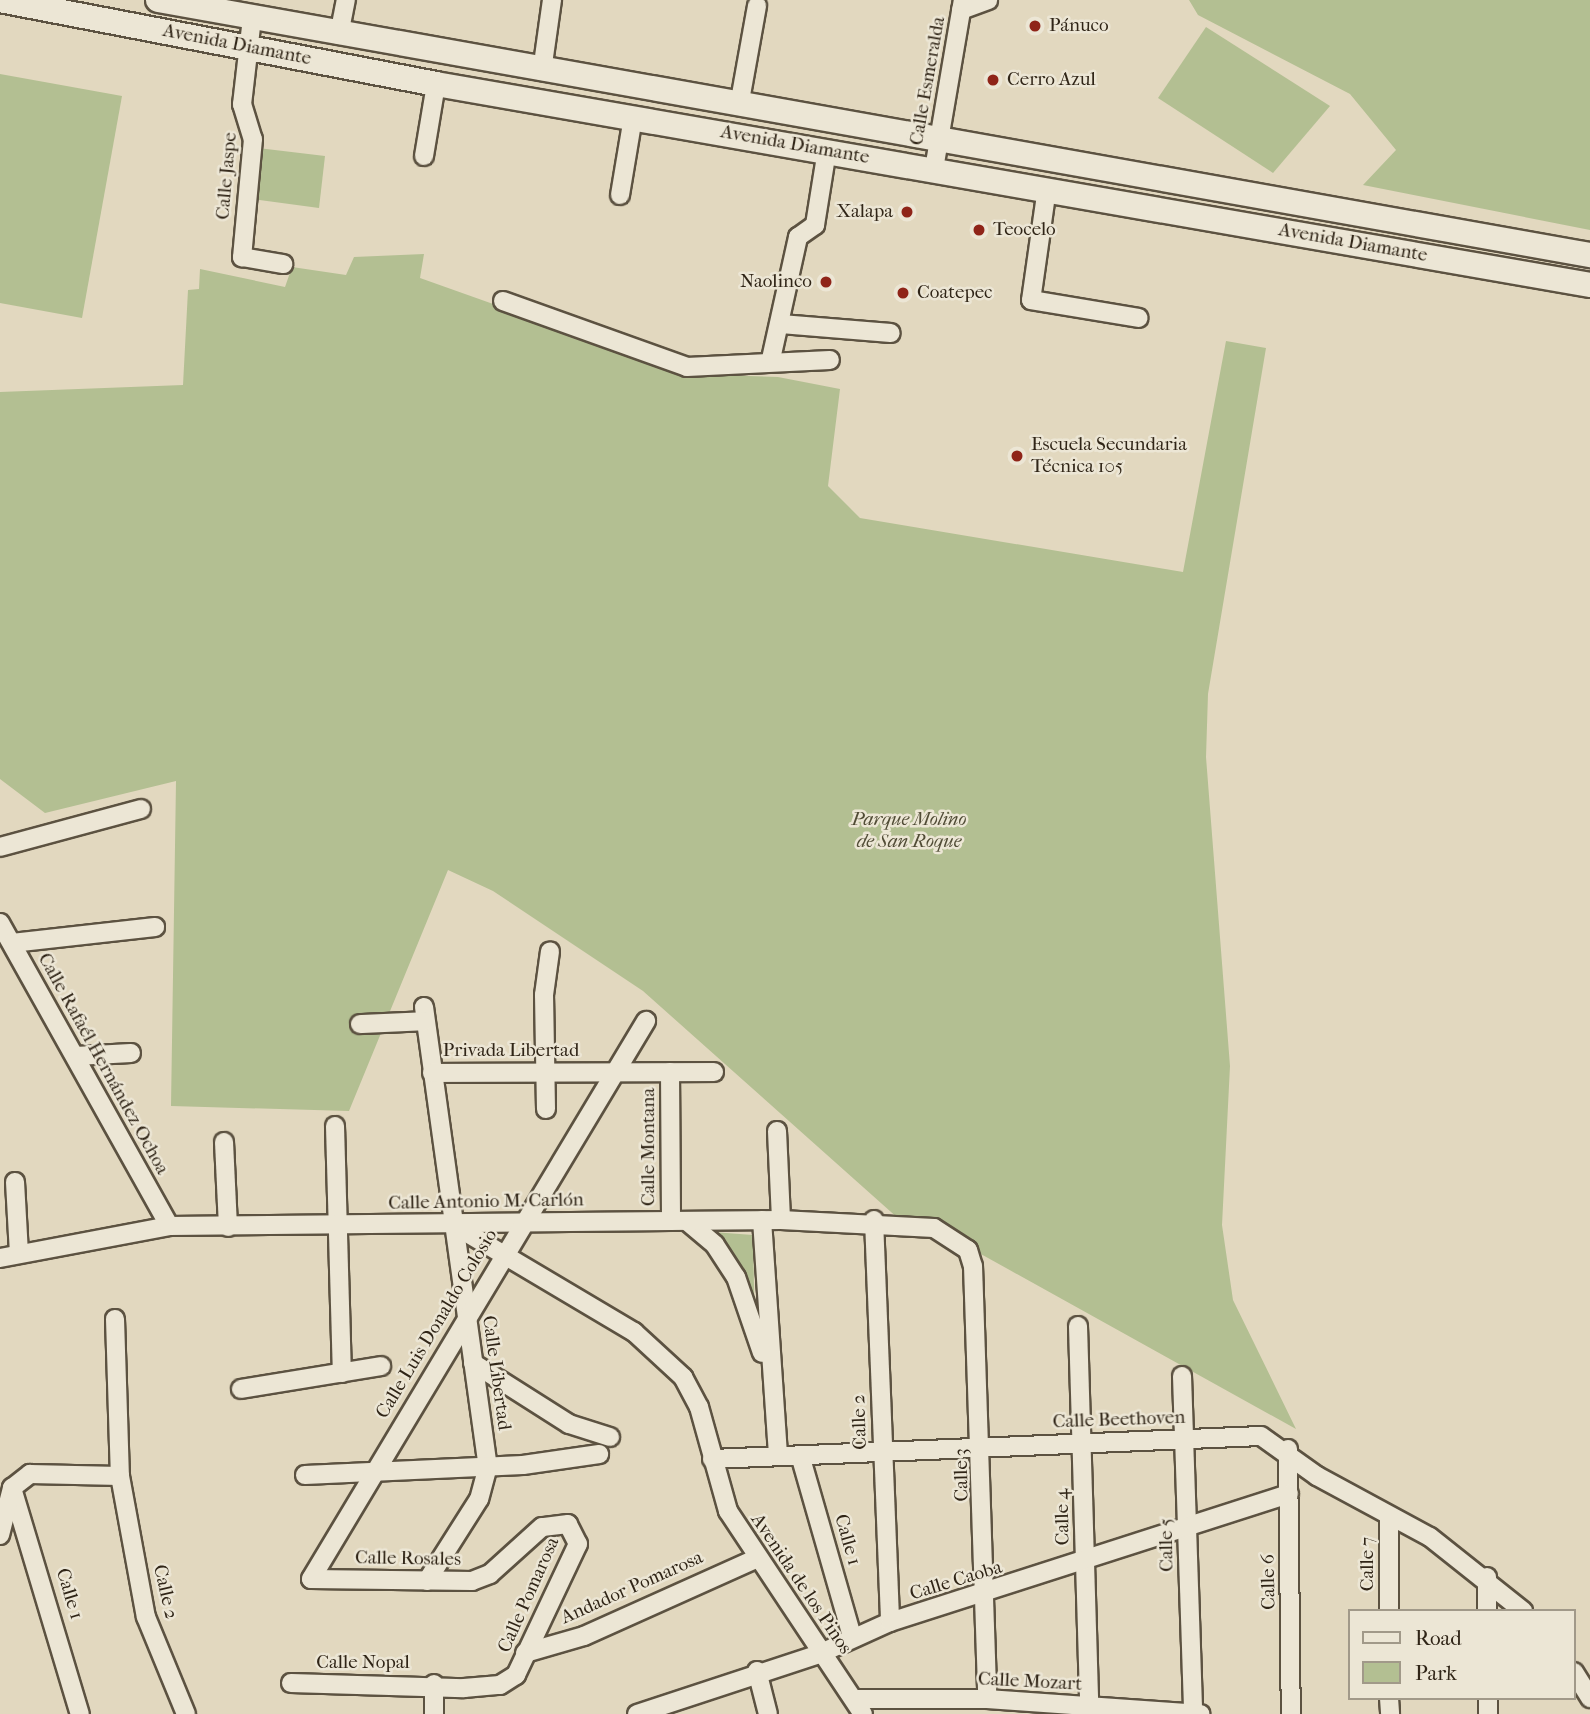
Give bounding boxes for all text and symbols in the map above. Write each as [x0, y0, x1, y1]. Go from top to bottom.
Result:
street label: Calle Esmeralda [905, 15, 951, 147]
place label: Pánuco [1049, 15, 1109, 37]
marker: Pánuco [1027, 18, 1043, 34]
street label: Avenida Diamante [161, 19, 313, 71]
place label: Cerro Azul [1007, 69, 1096, 91]
marker: Cerro Azul [985, 72, 1001, 88]
street label: Avenida Diamante [719, 121, 871, 169]
street label: Calle Jaspe [212, 131, 242, 221]
place label: Xalapa [836, 201, 893, 223]
marker: Xalapa [899, 204, 915, 220]
place label: Teocelo [993, 219, 1056, 241]
street label: Avenida Diamante [1277, 219, 1429, 267]
marker: Teocelo [971, 222, 987, 238]
place label: Naolinco [740, 271, 812, 293]
marker: Naolinco [818, 274, 834, 290]
place label: Coatepec [917, 282, 992, 304]
marker: Coatepec [895, 285, 911, 301]
place label: Escuela Secundaria Técnica 105 [1031, 434, 1187, 478]
marker: Escuela Secundaria Técnica 105 [1009, 448, 1025, 464]
park label: Parque Molino de San Roque [851, 809, 967, 853]
street label: Calle Rafaél Hernández Ochoa [33, 949, 173, 1179]
street label: Privada Libertad [443, 1040, 579, 1062]
street label: Calle Montana [638, 1088, 660, 1206]
street label: Calle Antonio M. Carlón [388, 1189, 584, 1215]
street label: Calle Luis Donaldo Colosio [371, 1225, 503, 1423]
street label: Calle Libertad [477, 1314, 515, 1432]
street label: Calle 2 [848, 1394, 872, 1450]
street label: Calle Beethoven [1052, 1406, 1186, 1434]
street label: Calle 3 [950, 1448, 974, 1502]
street label: Calle 4 [1051, 1488, 1075, 1546]
street label: Avenida de los Pinos [746, 1509, 856, 1659]
street label: Calle 1 [829, 1512, 865, 1568]
street label: Calle 5 [1155, 1518, 1179, 1572]
street label: Calle Pomarosa [493, 1534, 565, 1656]
street label: Calle 7 [1357, 1537, 1379, 1591]
street label: Andador Pomarosa [557, 1546, 707, 1630]
street label: Calle Rosales [355, 1547, 461, 1571]
street label: Calle 6 [1257, 1554, 1281, 1610]
street label: Calle Caoba [907, 1556, 1005, 1606]
street label: Calle 2 [148, 1563, 182, 1621]
street label: Calle 1 [50, 1566, 88, 1622]
legend [1348, 1609, 1576, 1700]
text: Road [1415, 1626, 1462, 1650]
street label: Calle Nopal [316, 1652, 410, 1674]
text: Park [1415, 1661, 1457, 1685]
street label: Calle Mozart [977, 1668, 1083, 1696]

